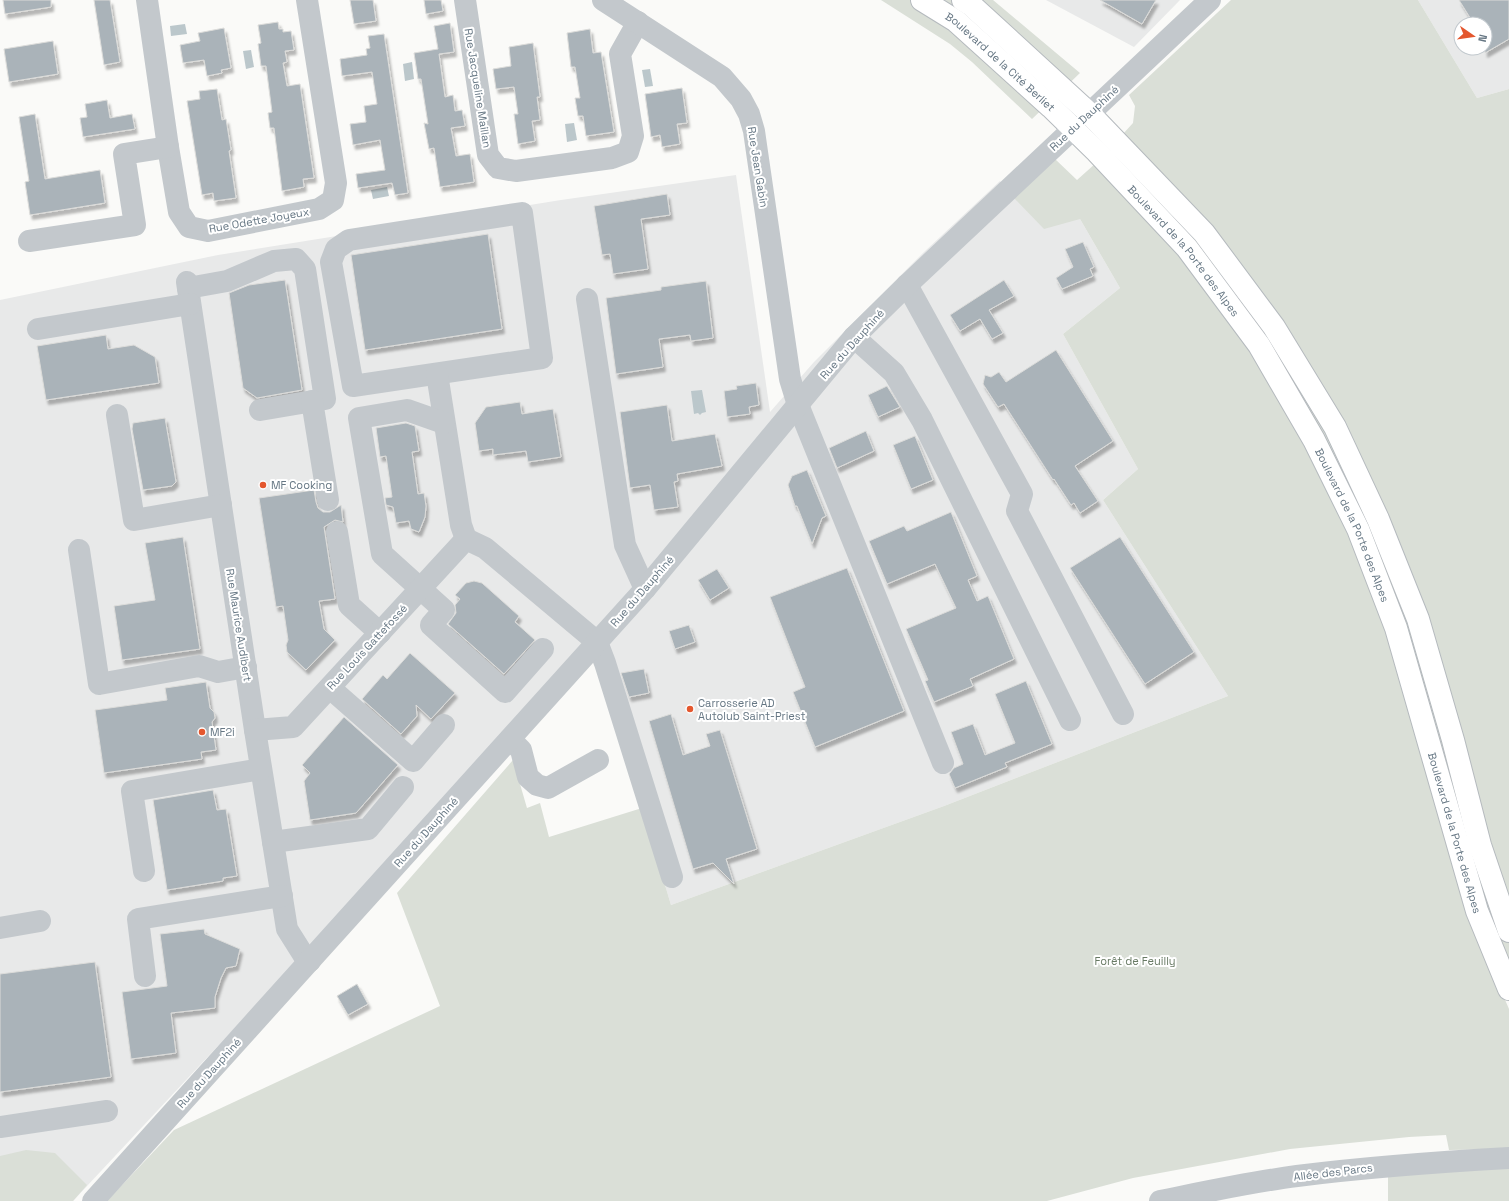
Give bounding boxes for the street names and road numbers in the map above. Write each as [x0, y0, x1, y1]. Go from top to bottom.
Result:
street label: Boulevard de la Cité Berliet [943, 9, 1058, 114]
street label: Rue Jacqueline Maillan [462, 27, 494, 149]
street label: Rue du Dauphiné [1046, 82, 1122, 154]
street label: Rue Jean Gabin [745, 126, 771, 208]
street label: Boulevard de la Porte des Alpes [1125, 182, 1242, 319]
street label: Rue Odette Joyeux [208, 204, 311, 236]
street label: Rue du Dauphiné [817, 306, 887, 382]
street label: Boulevard de la Porte des Alpes [1312, 446, 1392, 604]
street label: Rue du Dauphiné [607, 553, 677, 629]
street label: Rue Maurice Audibert [223, 567, 255, 683]
street label: Rue Louis Gattefossé [324, 601, 410, 693]
street label: Boulevard de la Porte des Alpes [1425, 751, 1484, 915]
street label: Rue du Dauphiné [391, 794, 461, 870]
street label: Rue du Dauphiné [174, 1035, 244, 1111]
street label: Allée des Parcs [1293, 1160, 1374, 1184]

